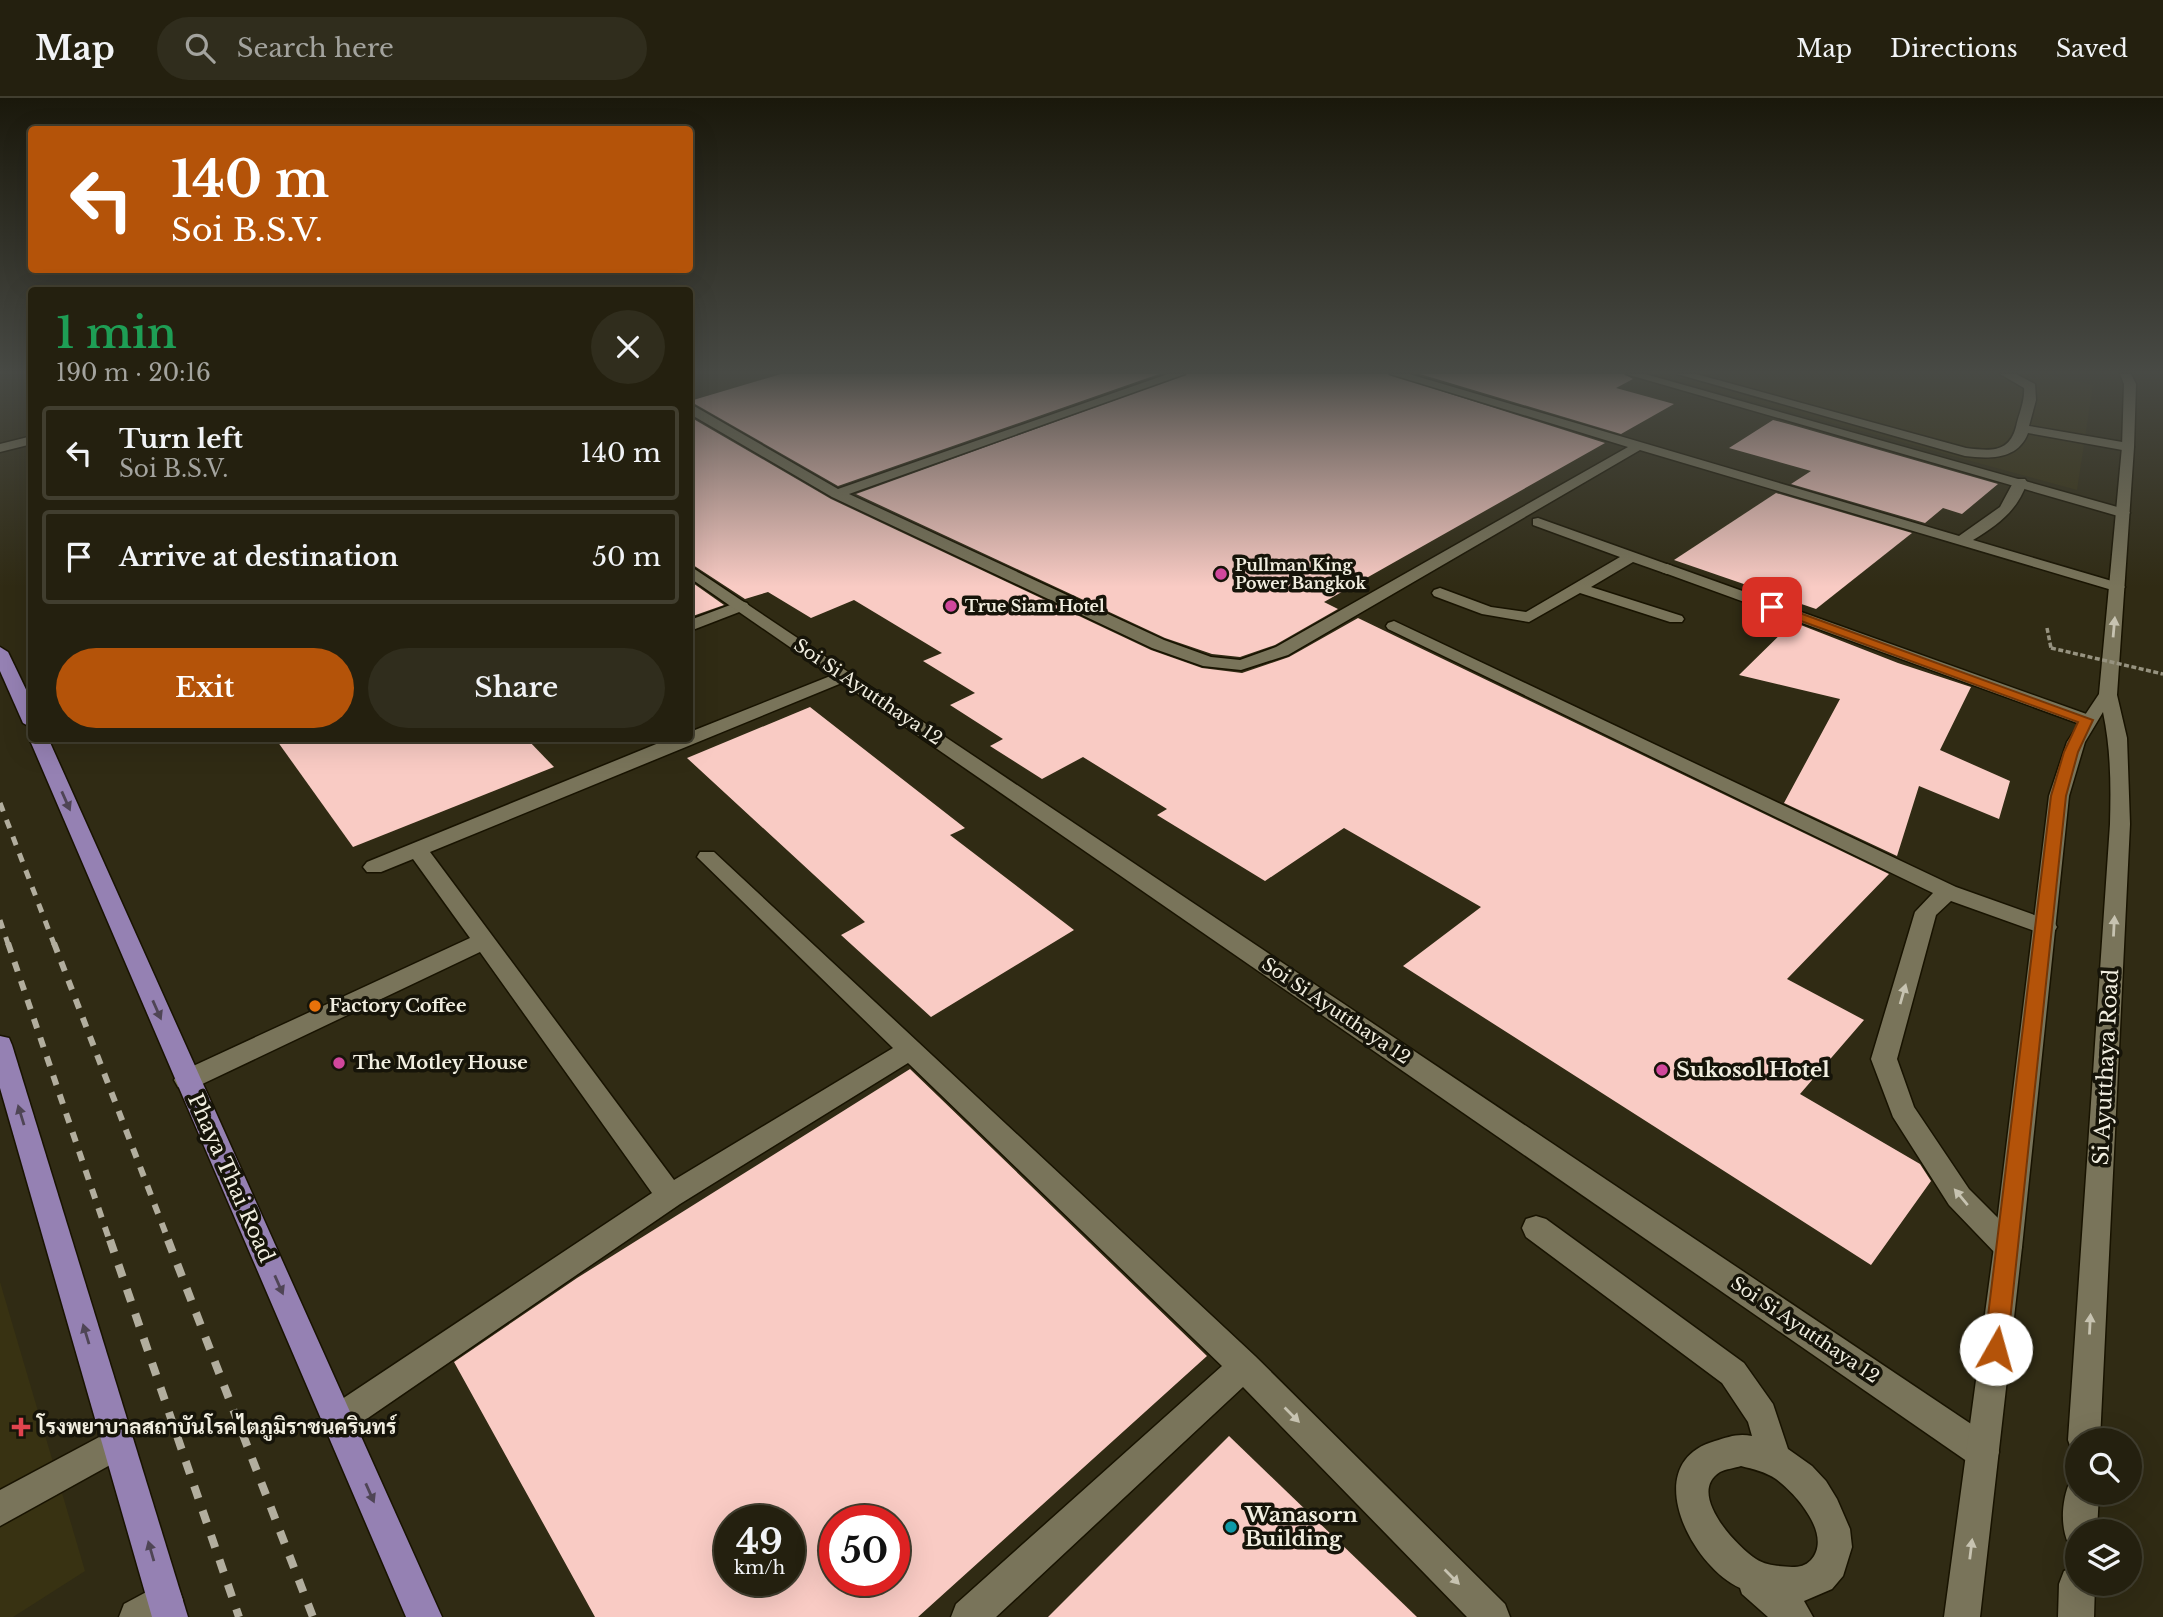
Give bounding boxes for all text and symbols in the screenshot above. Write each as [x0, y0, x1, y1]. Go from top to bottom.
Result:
search box [157, 17, 647, 80]
text: Map [35, 28, 115, 69]
icon: search [181, 29, 219, 67]
text: Search here [237, 32, 394, 64]
text: Map [1796, 34, 1852, 63]
text: Directions [1890, 34, 2018, 63]
text: Saved [2056, 34, 2128, 63]
text: 140 m [171, 149, 329, 210]
icon: left [56, 154, 147, 245]
text: Soi B.S.V. [171, 210, 323, 250]
text: 1 min [56, 307, 177, 359]
button: close [591, 310, 665, 384]
text: 190 m · 20:16 [56, 359, 211, 387]
text: Turn left [119, 423, 243, 455]
icon: left [60, 434, 98, 472]
text: 140 m [580, 437, 661, 469]
text: Soi B.S.V. [119, 455, 228, 483]
icon: arrive [60, 538, 98, 576]
text: Arrive at destination [119, 541, 399, 573]
text: 50 m [592, 541, 661, 573]
place label: Pullman King Power Bangkok [1235, 555, 1367, 593]
marker: Pullman King Power Bangkok [1213, 566, 1229, 582]
pin [1742, 577, 1802, 637]
icon: arrive [1753, 588, 1791, 626]
place label: True Siam Hotel [965, 596, 1105, 616]
marker: True Siam Hotel [943, 598, 959, 614]
one-way arrow [2109, 616, 2120, 638]
street label: Soi Si Ayutthaya 12 [790, 634, 946, 750]
button: Exit [56, 648, 354, 728]
button: Share [368, 648, 665, 728]
one-way arrow [60, 791, 72, 811]
one-way arrow [2109, 914, 2120, 936]
street label: Soi Si Ayutthaya 12 [1258, 953, 1414, 1069]
street label: Si Ayutthaya Road [2088, 968, 2124, 1166]
one-way arrow [1898, 982, 1909, 1004]
place label: Factory Coffee [329, 995, 466, 1017]
marker: Factory Coffee [307, 998, 323, 1014]
one-way arrow [152, 999, 163, 1020]
place label: The Motley House [353, 1052, 528, 1074]
marker: The Motley House [331, 1055, 347, 1071]
place label: Sukosol Hotel [1676, 1057, 1830, 1083]
marker: Sukosol Hotel [1654, 1062, 1670, 1078]
street label: Phaya Thai Road [182, 1090, 280, 1266]
one-way arrow [16, 1105, 26, 1126]
one-way arrow [1954, 1189, 1969, 1206]
street label: Soi Si Ayutthaya 12 [1727, 1272, 1883, 1388]
one-way arrow [274, 1274, 285, 1295]
position arrow [1959, 1312, 2033, 1386]
one-way arrow [2085, 1313, 2096, 1335]
one-way arrow [80, 1323, 90, 1344]
one-way arrow [1284, 1407, 1300, 1423]
place label: โรงพยาบาลสถาบันโรคไตภูมิราชนครินทร์ [35, 1413, 398, 1441]
marker: โรงพยาบาลสถาบันโรคไตภูมิราชนครินทร์ [11, 1417, 31, 1437]
map controls [2065, 1428, 2142, 1596]
button: search [2065, 1428, 2142, 1505]
one-way arrow [364, 1483, 376, 1503]
place label: Wanasorn Building [1244, 1502, 1358, 1552]
speed limit sign: 50 [819, 1505, 910, 1596]
marker: Wanasorn Building [1223, 1519, 1239, 1535]
button: layers [2065, 1519, 2142, 1596]
text: 49 [736, 1520, 783, 1563]
one-way arrow [1965, 1538, 1976, 1560]
one-way arrow [146, 1541, 156, 1562]
text: km/h [734, 1557, 785, 1579]
one-way arrow [1444, 1569, 1460, 1585]

